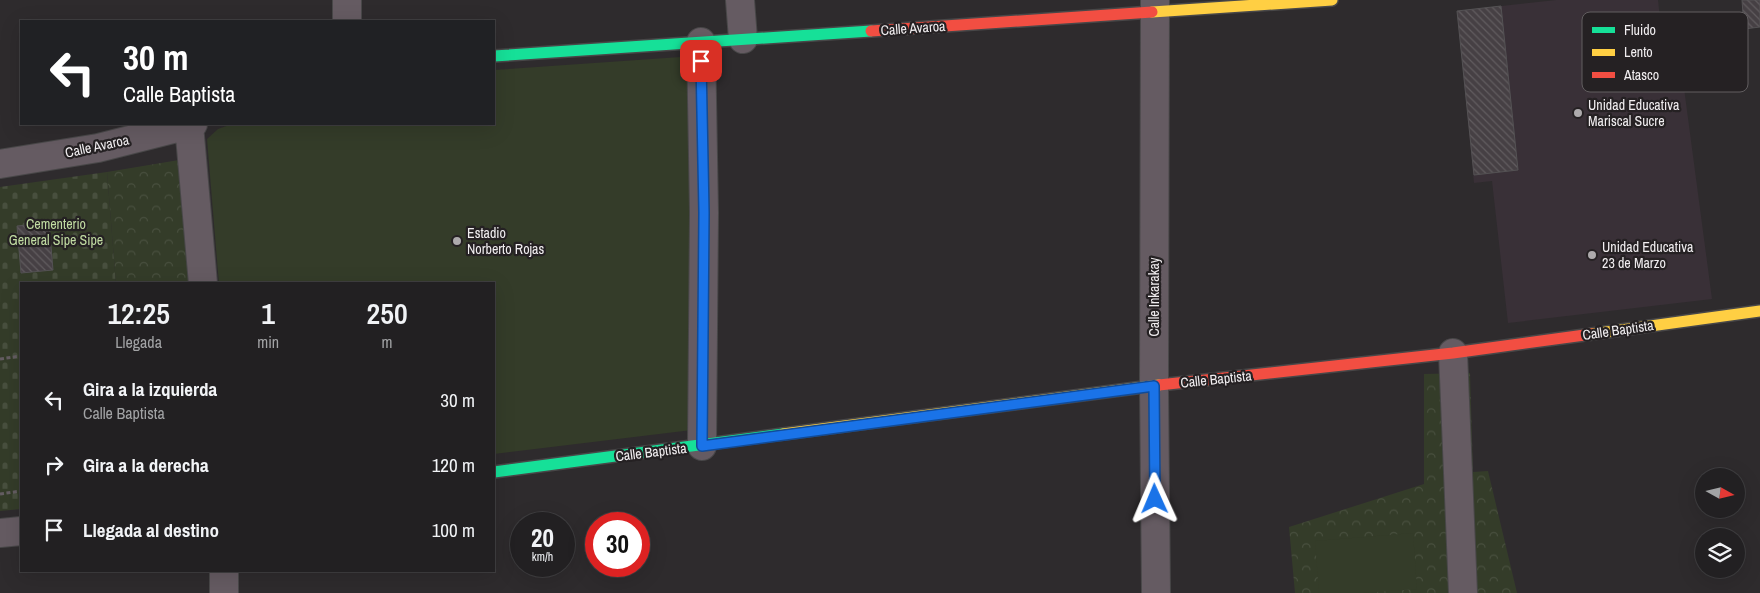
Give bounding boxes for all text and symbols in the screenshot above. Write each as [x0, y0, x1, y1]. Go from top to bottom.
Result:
legend [1582, 12, 1748, 92]
street label: Calle Avaroa [880, 17, 947, 39]
text: Fluido [1624, 21, 1656, 39]
text: 30 m [123, 34, 188, 81]
icon: left [40, 40, 105, 105]
pin [680, 40, 722, 82]
text: Lento [1624, 43, 1653, 61]
icon: arrive [687, 47, 715, 75]
text: Atasco [1623, 66, 1659, 84]
text: Calle Baptista [123, 79, 235, 109]
place label: Unidad Educativa Mariscal Sucre [1588, 96, 1680, 130]
marker: Unidad Educativa Mariscal Sucre [1572, 107, 1584, 119]
street label: Calle Avaroa [63, 130, 131, 162]
park label: Cementerio General Sipe Sipe [9, 215, 103, 249]
place label: Estadio Norberto Rojas [467, 224, 544, 258]
marker: Estadio Norberto Rojas [451, 235, 463, 247]
place label: Unidad Educativa 23 de Marzo [1602, 238, 1694, 272]
marker: Unidad Educativa 23 de Marzo [1586, 249, 1598, 261]
street label: Calle Inkarakay [1145, 257, 1163, 337]
text: 12:25 [107, 293, 170, 333]
text: 1 [261, 293, 275, 333]
text: 250 [367, 293, 408, 333]
street label: Calle Baptista [1581, 316, 1655, 344]
text: Llegada [115, 331, 162, 353]
text: min [257, 331, 279, 353]
text: m [382, 331, 393, 353]
street label: Calle Baptista [1180, 366, 1253, 392]
text: Gira a la izquierda [83, 376, 217, 402]
icon: left [40, 386, 68, 414]
text: 30 m [440, 387, 475, 413]
text: Calle Baptista [83, 402, 165, 424]
street label: Calle Baptista [614, 439, 688, 465]
icon: right [40, 451, 68, 479]
text: Gira a la derecha [83, 452, 209, 478]
text: 120 m [432, 452, 475, 478]
north arrow [1695, 468, 1745, 518]
map controls [1695, 468, 1745, 578]
position arrow [1128, 472, 1180, 524]
speed limit sign: 30 [585, 512, 650, 577]
icon: arrive [40, 516, 68, 544]
text: Llegada al destino [83, 517, 219, 543]
text: 100 m [432, 517, 475, 543]
text: 20 [531, 521, 554, 555]
button: layers [1695, 528, 1745, 578]
text: km/h [532, 549, 553, 565]

